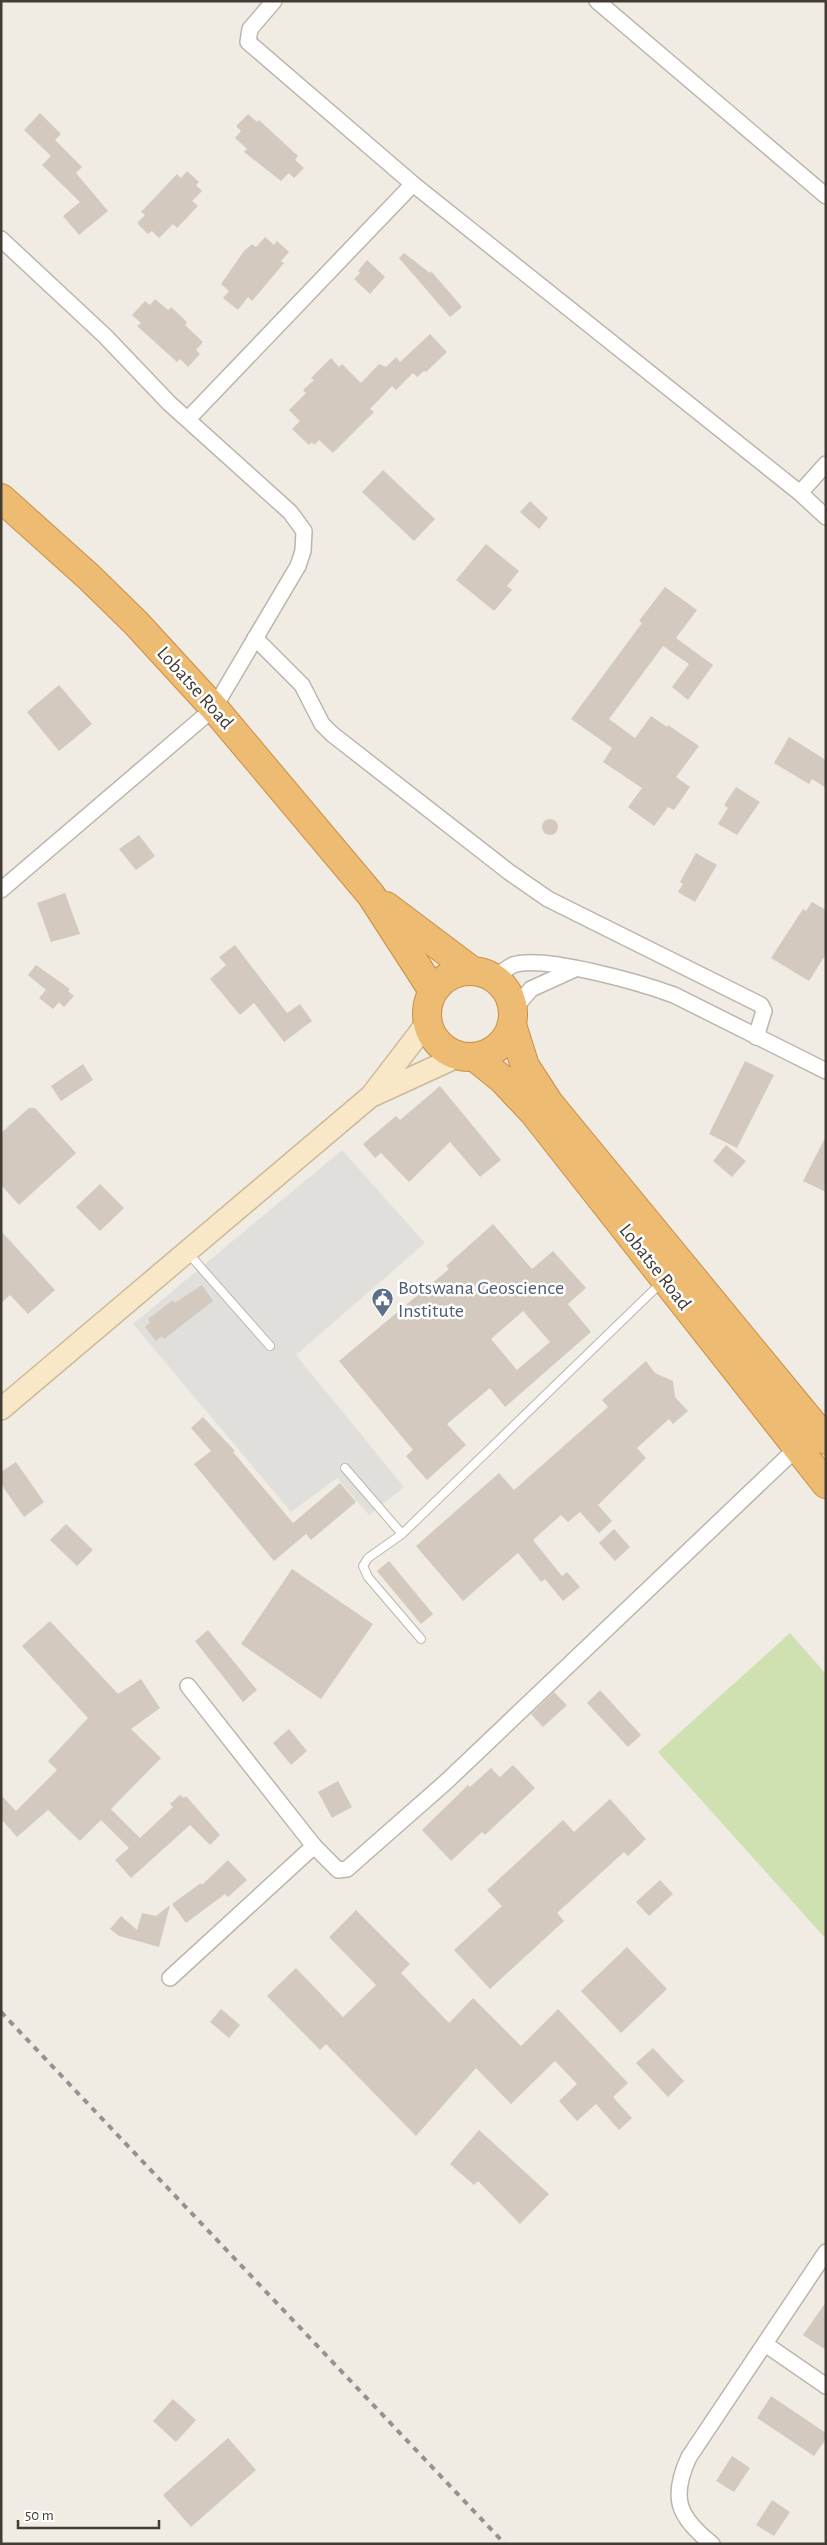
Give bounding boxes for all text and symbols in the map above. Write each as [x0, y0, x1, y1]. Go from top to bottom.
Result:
street label: Lobatse Road [153, 643, 237, 733]
street label: Lobatse Road [615, 1220, 695, 1314]
place label: Botswana Geoscience Institute [398, 1278, 564, 1321]
public building icon: Botswana Geoscience Institute [370, 1287, 394, 1318]
scale bar [18, 2498, 159, 2530]
text: 50 m [25, 2508, 54, 2523]

